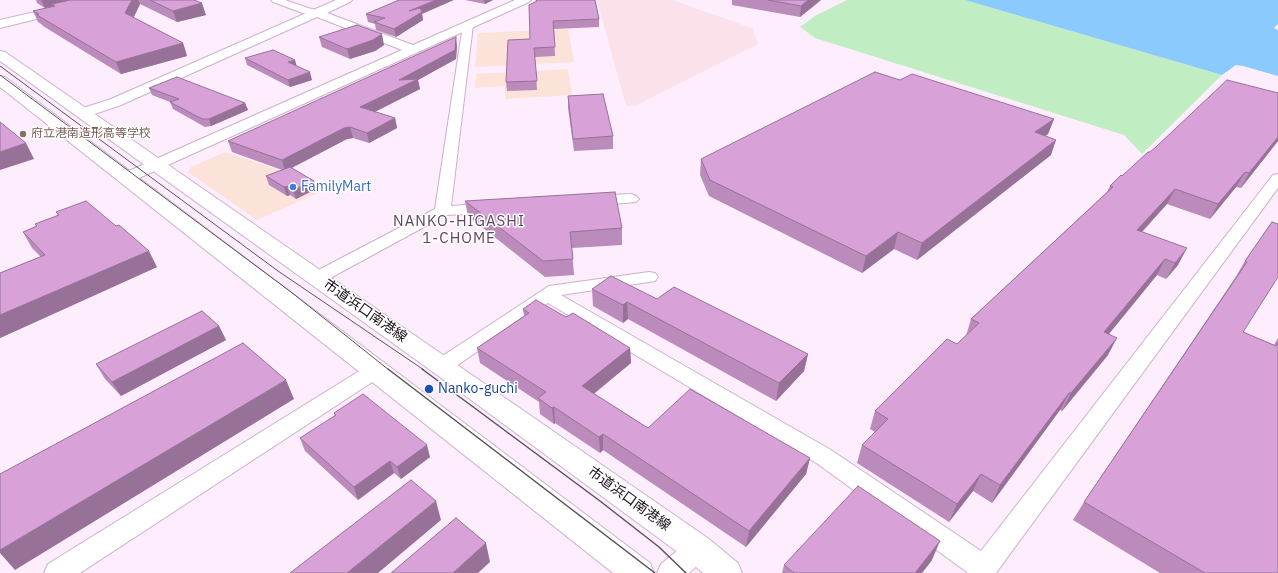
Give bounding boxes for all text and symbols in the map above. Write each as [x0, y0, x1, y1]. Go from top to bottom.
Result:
place label: 府立港南造形高等学校 [31, 127, 151, 141]
marker: 府立港南造形高等学校 [18, 129, 28, 139]
place label: FamilyMart [301, 179, 371, 195]
marker: FamilyMart [288, 182, 298, 192]
district label: NANKO-HIGASHI 1-CHOME [393, 213, 525, 248]
street label: 市道浜口南港線 [320, 276, 410, 346]
place label: Nanko-guchi [438, 381, 518, 397]
marker: Nanko-guchi [423, 383, 435, 395]
street label: 市道浜口南港線 [584, 463, 674, 535]

